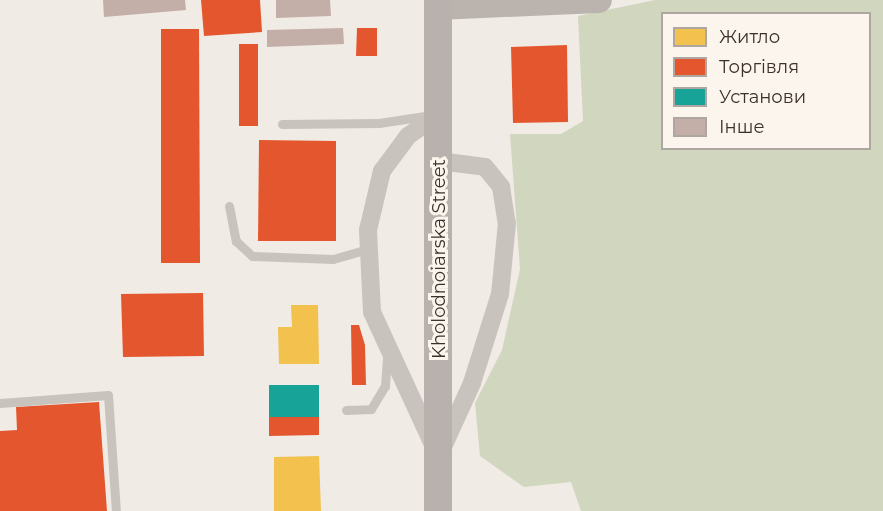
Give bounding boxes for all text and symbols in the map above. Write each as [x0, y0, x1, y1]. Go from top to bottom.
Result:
legend [661, 12, 871, 150]
text: Житло [719, 26, 780, 48]
text: Торгівля [719, 56, 799, 78]
text: Установи [719, 86, 806, 108]
text: Інше [719, 116, 765, 138]
street label: Kholodnoiarska Street [428, 159, 450, 359]

